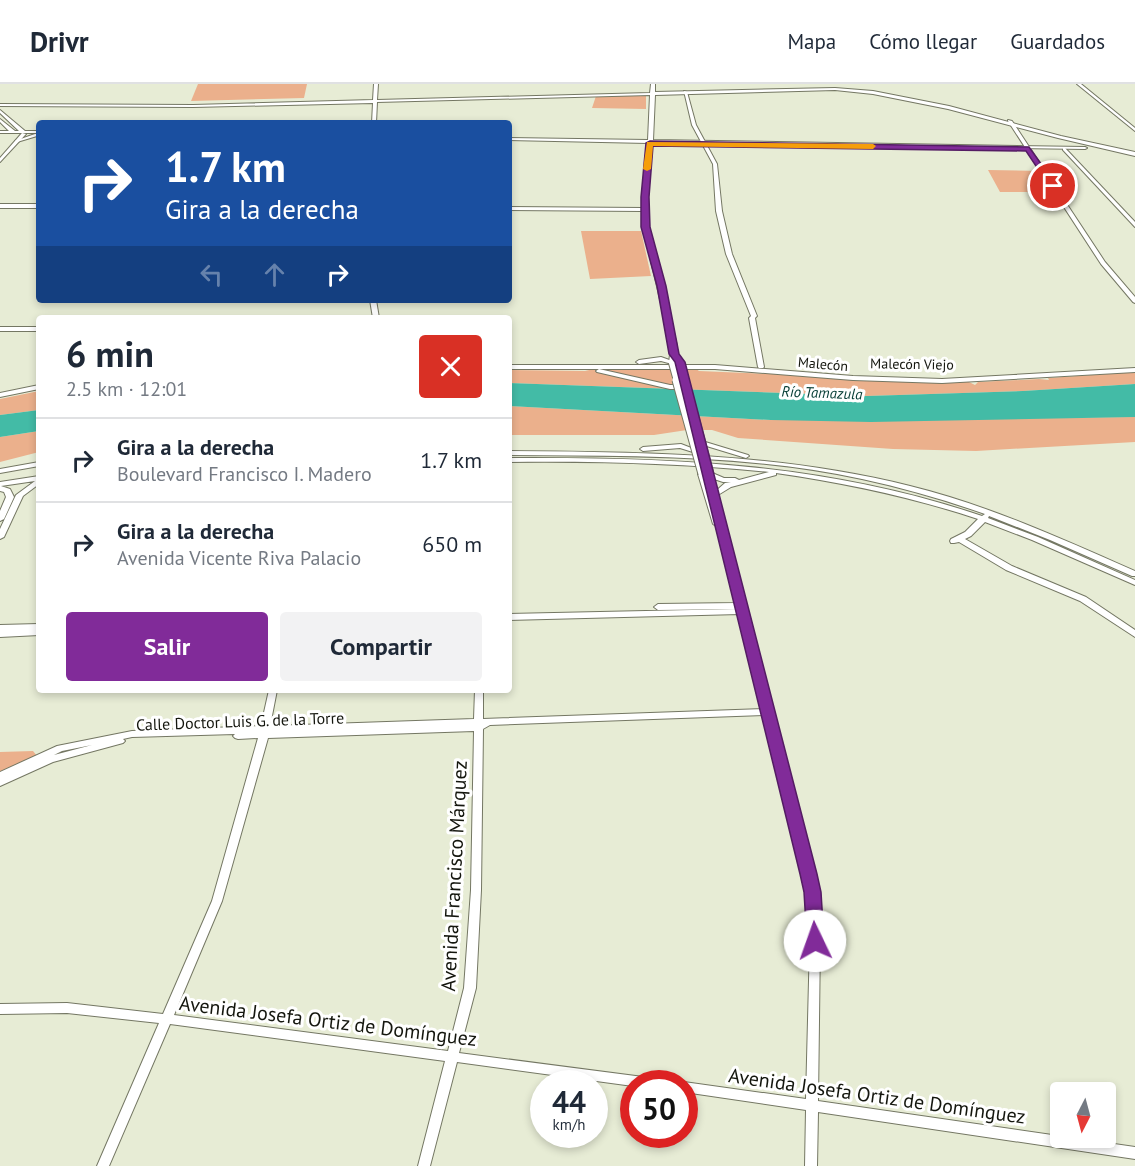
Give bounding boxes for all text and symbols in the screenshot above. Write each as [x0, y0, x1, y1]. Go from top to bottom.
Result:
text: Drivr [30, 23, 89, 60]
text: Mapa [787, 28, 836, 55]
text: Cómo llegar [869, 28, 977, 55]
text: Guardados [1010, 28, 1105, 55]
text: 1.7 km [165, 139, 286, 194]
icon: right [66, 144, 144, 222]
pin [1027, 160, 1078, 211]
icon: arrive [1036, 169, 1069, 202]
text: Gira a la derecha [165, 192, 359, 226]
icon: left [195, 258, 228, 291]
icon: ahead [258, 258, 291, 291]
icon: right [321, 258, 354, 291]
text: 6 min [66, 330, 154, 377]
button: close [419, 335, 482, 398]
street label: Malecón [797, 353, 849, 375]
street label: Malecón Viejo [870, 354, 954, 374]
text: 2.5 km · 12:01 [66, 376, 187, 402]
water label: Río Tamazula [781, 382, 864, 403]
text: Gira a la derecha [117, 433, 274, 461]
icon: right [66, 444, 99, 477]
text: 1.7 km [420, 446, 482, 474]
text: Boulevard Francisco I. Madero [117, 461, 372, 487]
text: Gira a la derecha [117, 517, 274, 545]
icon: right [66, 528, 99, 561]
text: 650 m [422, 530, 482, 558]
text: Avenida Vicente Riva Palacio [117, 545, 361, 571]
button: Salir [66, 612, 268, 681]
button: Compartir [280, 612, 482, 681]
street label: Calle Doctor Luis G. de la Torre [136, 707, 344, 735]
street label: Avenida Francisco Márquez [435, 760, 473, 992]
position arrow [783, 909, 847, 973]
street label: Avenida Josefa Ortiz de Domínguez [178, 990, 478, 1052]
street label: Avenida Josefa Ortiz de Domínguez [727, 1062, 1027, 1130]
speed limit sign: 50 [620, 1070, 698, 1148]
text: 44 [552, 1082, 586, 1121]
north arrow [1050, 1082, 1116, 1148]
map controls [1050, 1082, 1116, 1148]
text: km/h [553, 1115, 585, 1134]

